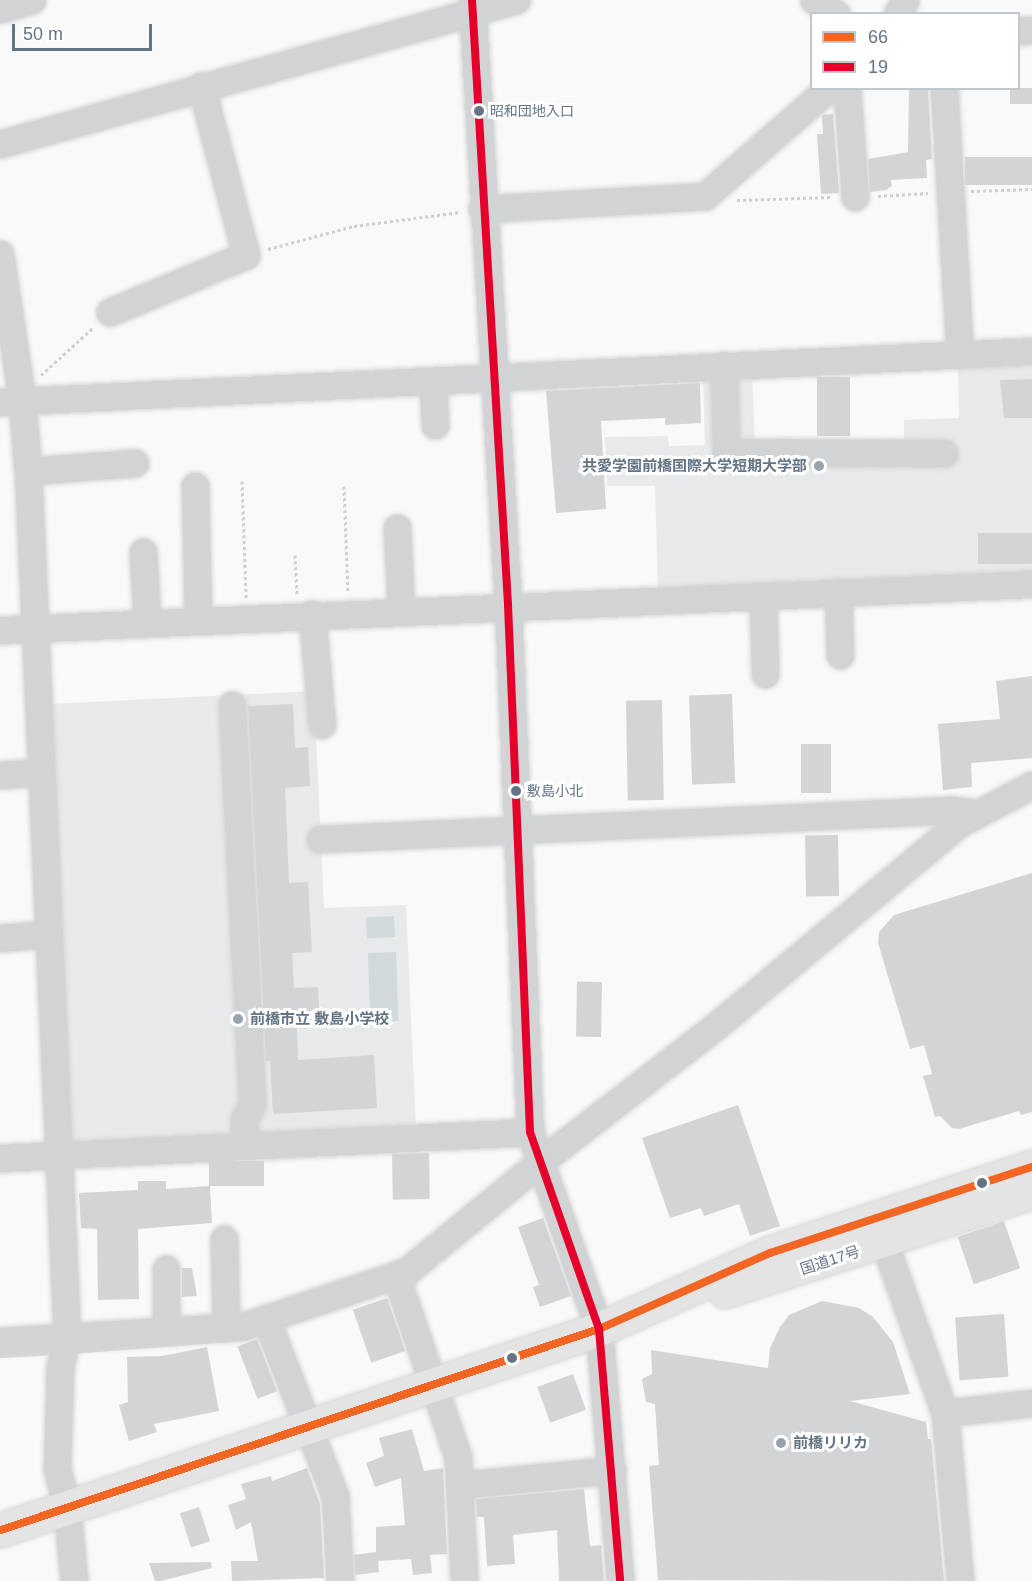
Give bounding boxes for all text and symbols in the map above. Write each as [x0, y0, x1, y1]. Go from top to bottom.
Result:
scale bar [15, 12, 154, 50]
legend [810, 12, 1020, 90]
text: 50 m [23, 24, 63, 44]
text: 66 [868, 27, 888, 47]
text: 19 [868, 57, 888, 77]
place label: 昭和団地入口 [490, 103, 574, 119]
marker: 昭和団地入口 [473, 105, 485, 117]
place label: 共愛学園前橋国際大学短期大学部 [582, 457, 807, 475]
marker: 共愛学園前橋国際大学短期大学部 [812, 459, 826, 473]
place label: 敷島小北 [527, 783, 583, 799]
marker: 敷島小北 [510, 785, 522, 797]
place label: 前橋市立 敷島小学校 [250, 1010, 389, 1028]
marker: 前橋市立 敷島小学校 [231, 1012, 245, 1026]
unlabelled marker [976, 1177, 988, 1189]
street label: 国道17号 [798, 1242, 862, 1278]
unlabelled marker [506, 1352, 518, 1364]
place label: 前橋リリカ [793, 1434, 868, 1452]
marker: 前橋リリカ [774, 1436, 788, 1450]

